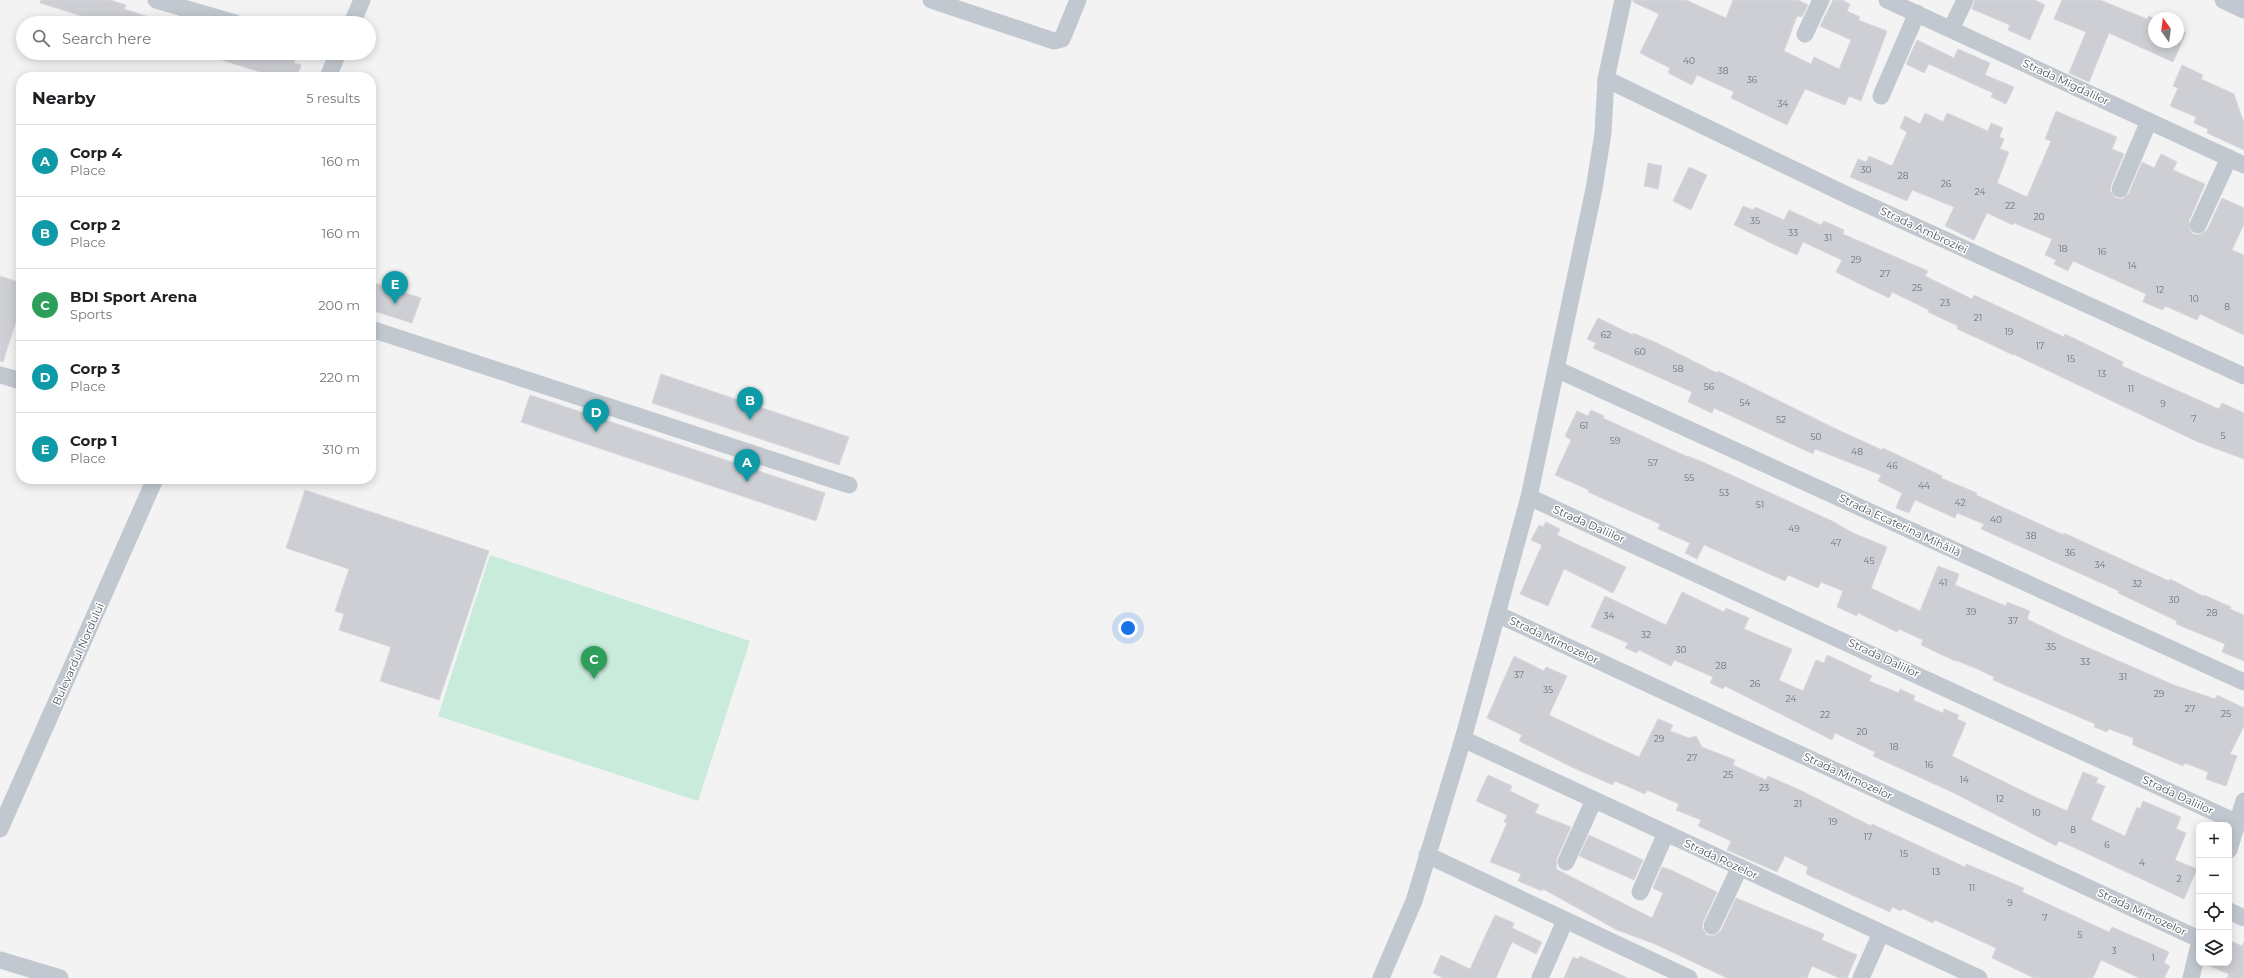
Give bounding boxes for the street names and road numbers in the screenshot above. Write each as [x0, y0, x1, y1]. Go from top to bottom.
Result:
street label: Strada Migdalilor [2021, 56, 2111, 108]
street label: Strada Ambroziei [1878, 204, 1970, 256]
street label: Strada Ecaterina Mihăilă [1837, 490, 1963, 560]
street label: Strada Daliilor [1551, 502, 1627, 546]
street label: Bulevardul Nordului [49, 601, 107, 707]
street label: Strada Mimozelor [1507, 613, 1601, 667]
street label: Strada Daliilor [1846, 635, 1922, 681]
street label: Strada Mimozelor [1801, 749, 1895, 803]
street label: Strada Daliilor [2140, 772, 2216, 818]
street label: Strada Rozelor [1682, 836, 1760, 882]
street label: Strada Mimozelor [2095, 885, 2189, 939]

